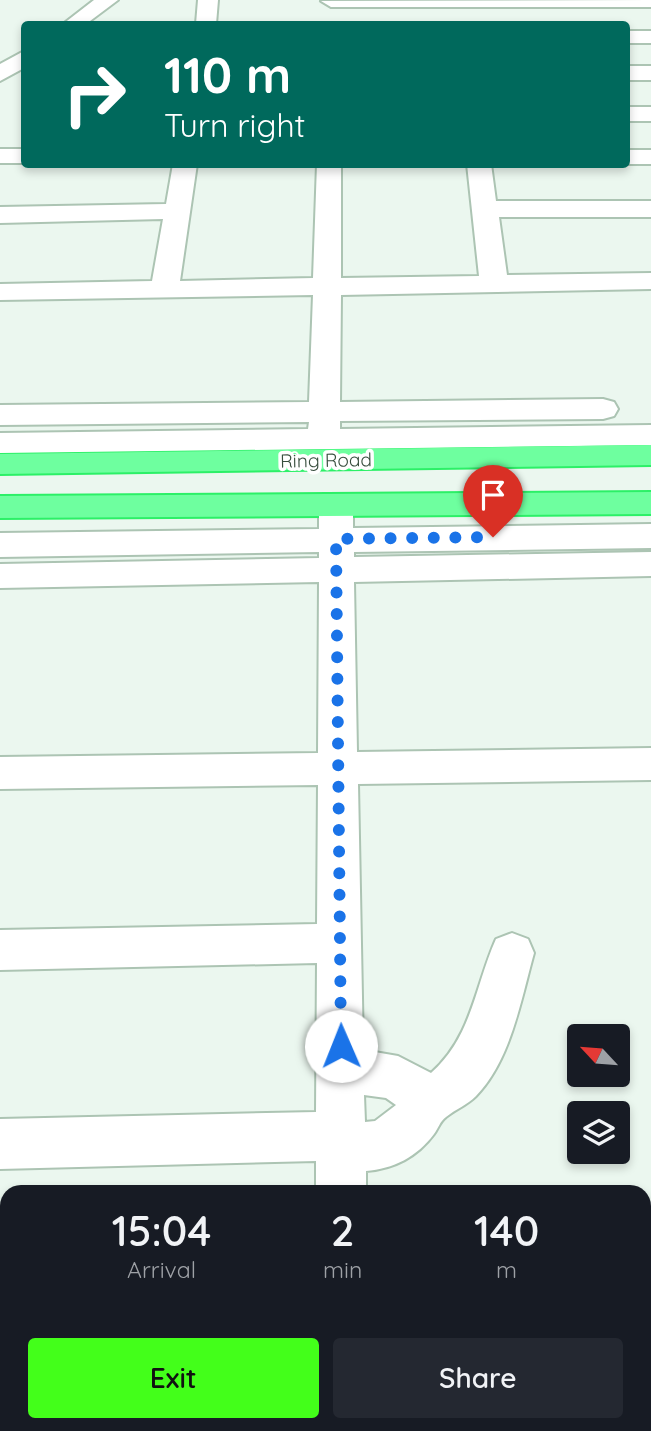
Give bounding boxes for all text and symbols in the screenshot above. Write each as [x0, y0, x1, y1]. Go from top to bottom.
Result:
text: 110 m [164, 44, 291, 105]
icon: right [49, 49, 140, 140]
text: Turn right [164, 105, 305, 145]
street label: Ring Road [280, 447, 372, 473]
pin [463, 465, 523, 537]
icon: arrive [474, 476, 512, 514]
position arrow [304, 1009, 378, 1083]
north arrow [567, 1024, 630, 1087]
map controls [567, 1024, 630, 1164]
button: layers [567, 1101, 630, 1164]
text: 15:04 [112, 1204, 211, 1257]
text: 2 [331, 1204, 354, 1257]
text: 140 [474, 1204, 539, 1257]
text: Arrival [127, 1255, 196, 1284]
text: min [323, 1255, 362, 1284]
text: m [496, 1255, 517, 1284]
button: Exit [28, 1338, 319, 1418]
button: Share [333, 1338, 623, 1418]

